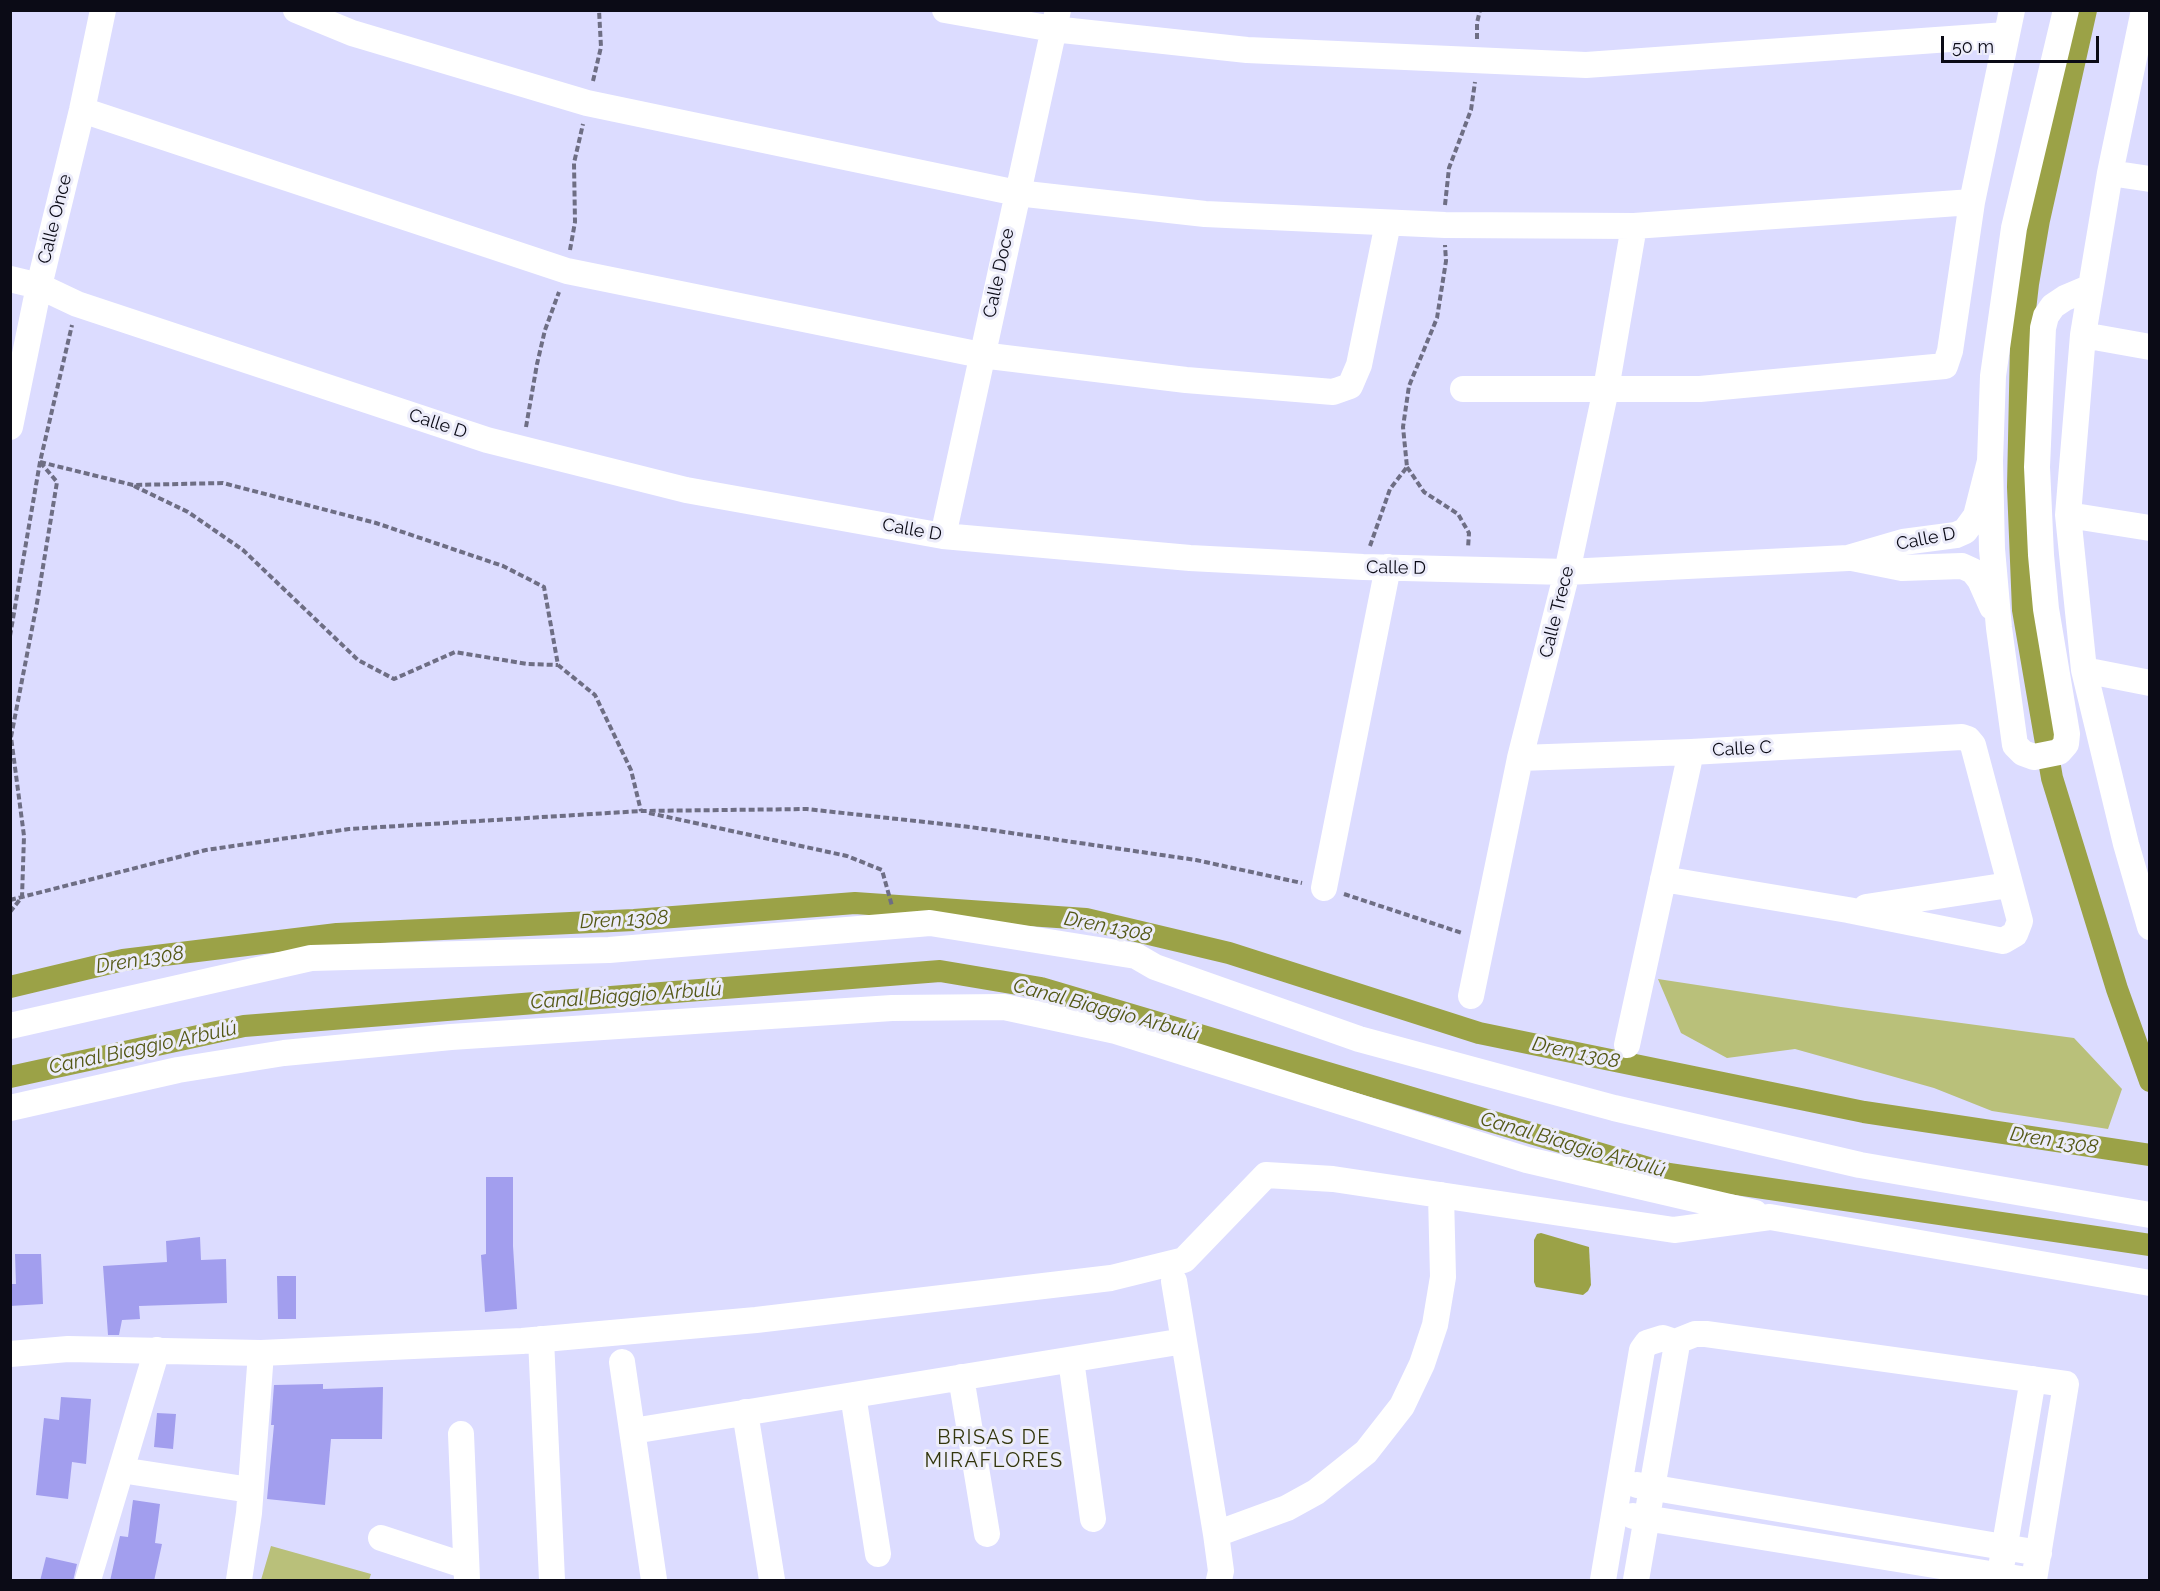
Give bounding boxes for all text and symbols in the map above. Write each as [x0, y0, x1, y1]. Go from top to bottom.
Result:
scale bar [1944, 24, 2102, 62]
text: 50 m [1952, 36, 1994, 57]
street label: Calle Once [33, 172, 77, 266]
street label: Calle Doce [979, 226, 1019, 320]
street label: Calle D [406, 404, 470, 444]
street label: Calle D [881, 514, 943, 546]
street label: Calle D [1895, 523, 1957, 555]
street label: Calle D [1366, 557, 1426, 579]
street label: Calle Trece [1535, 564, 1579, 660]
street label: Calle C [1712, 737, 1772, 761]
water label: Dren 1308 [579, 906, 669, 934]
water label: Dren 1308 [1062, 907, 1154, 947]
water label: Dren 1308 [94, 941, 186, 979]
water label: Canal Biaggio Arbulú [1010, 974, 1202, 1046]
water label: Canal Biaggio Arbulú [530, 977, 722, 1015]
water label: Canal Biaggio Arbulú [47, 1016, 239, 1080]
water label: Dren 1308 [1530, 1032, 1622, 1074]
water label: Canal Biaggio Arbulú [1478, 1107, 1668, 1183]
water label: Dren 1308 [2008, 1122, 2100, 1160]
district label: BRISAS DE MIRAFLORES [924, 1426, 1064, 1473]

